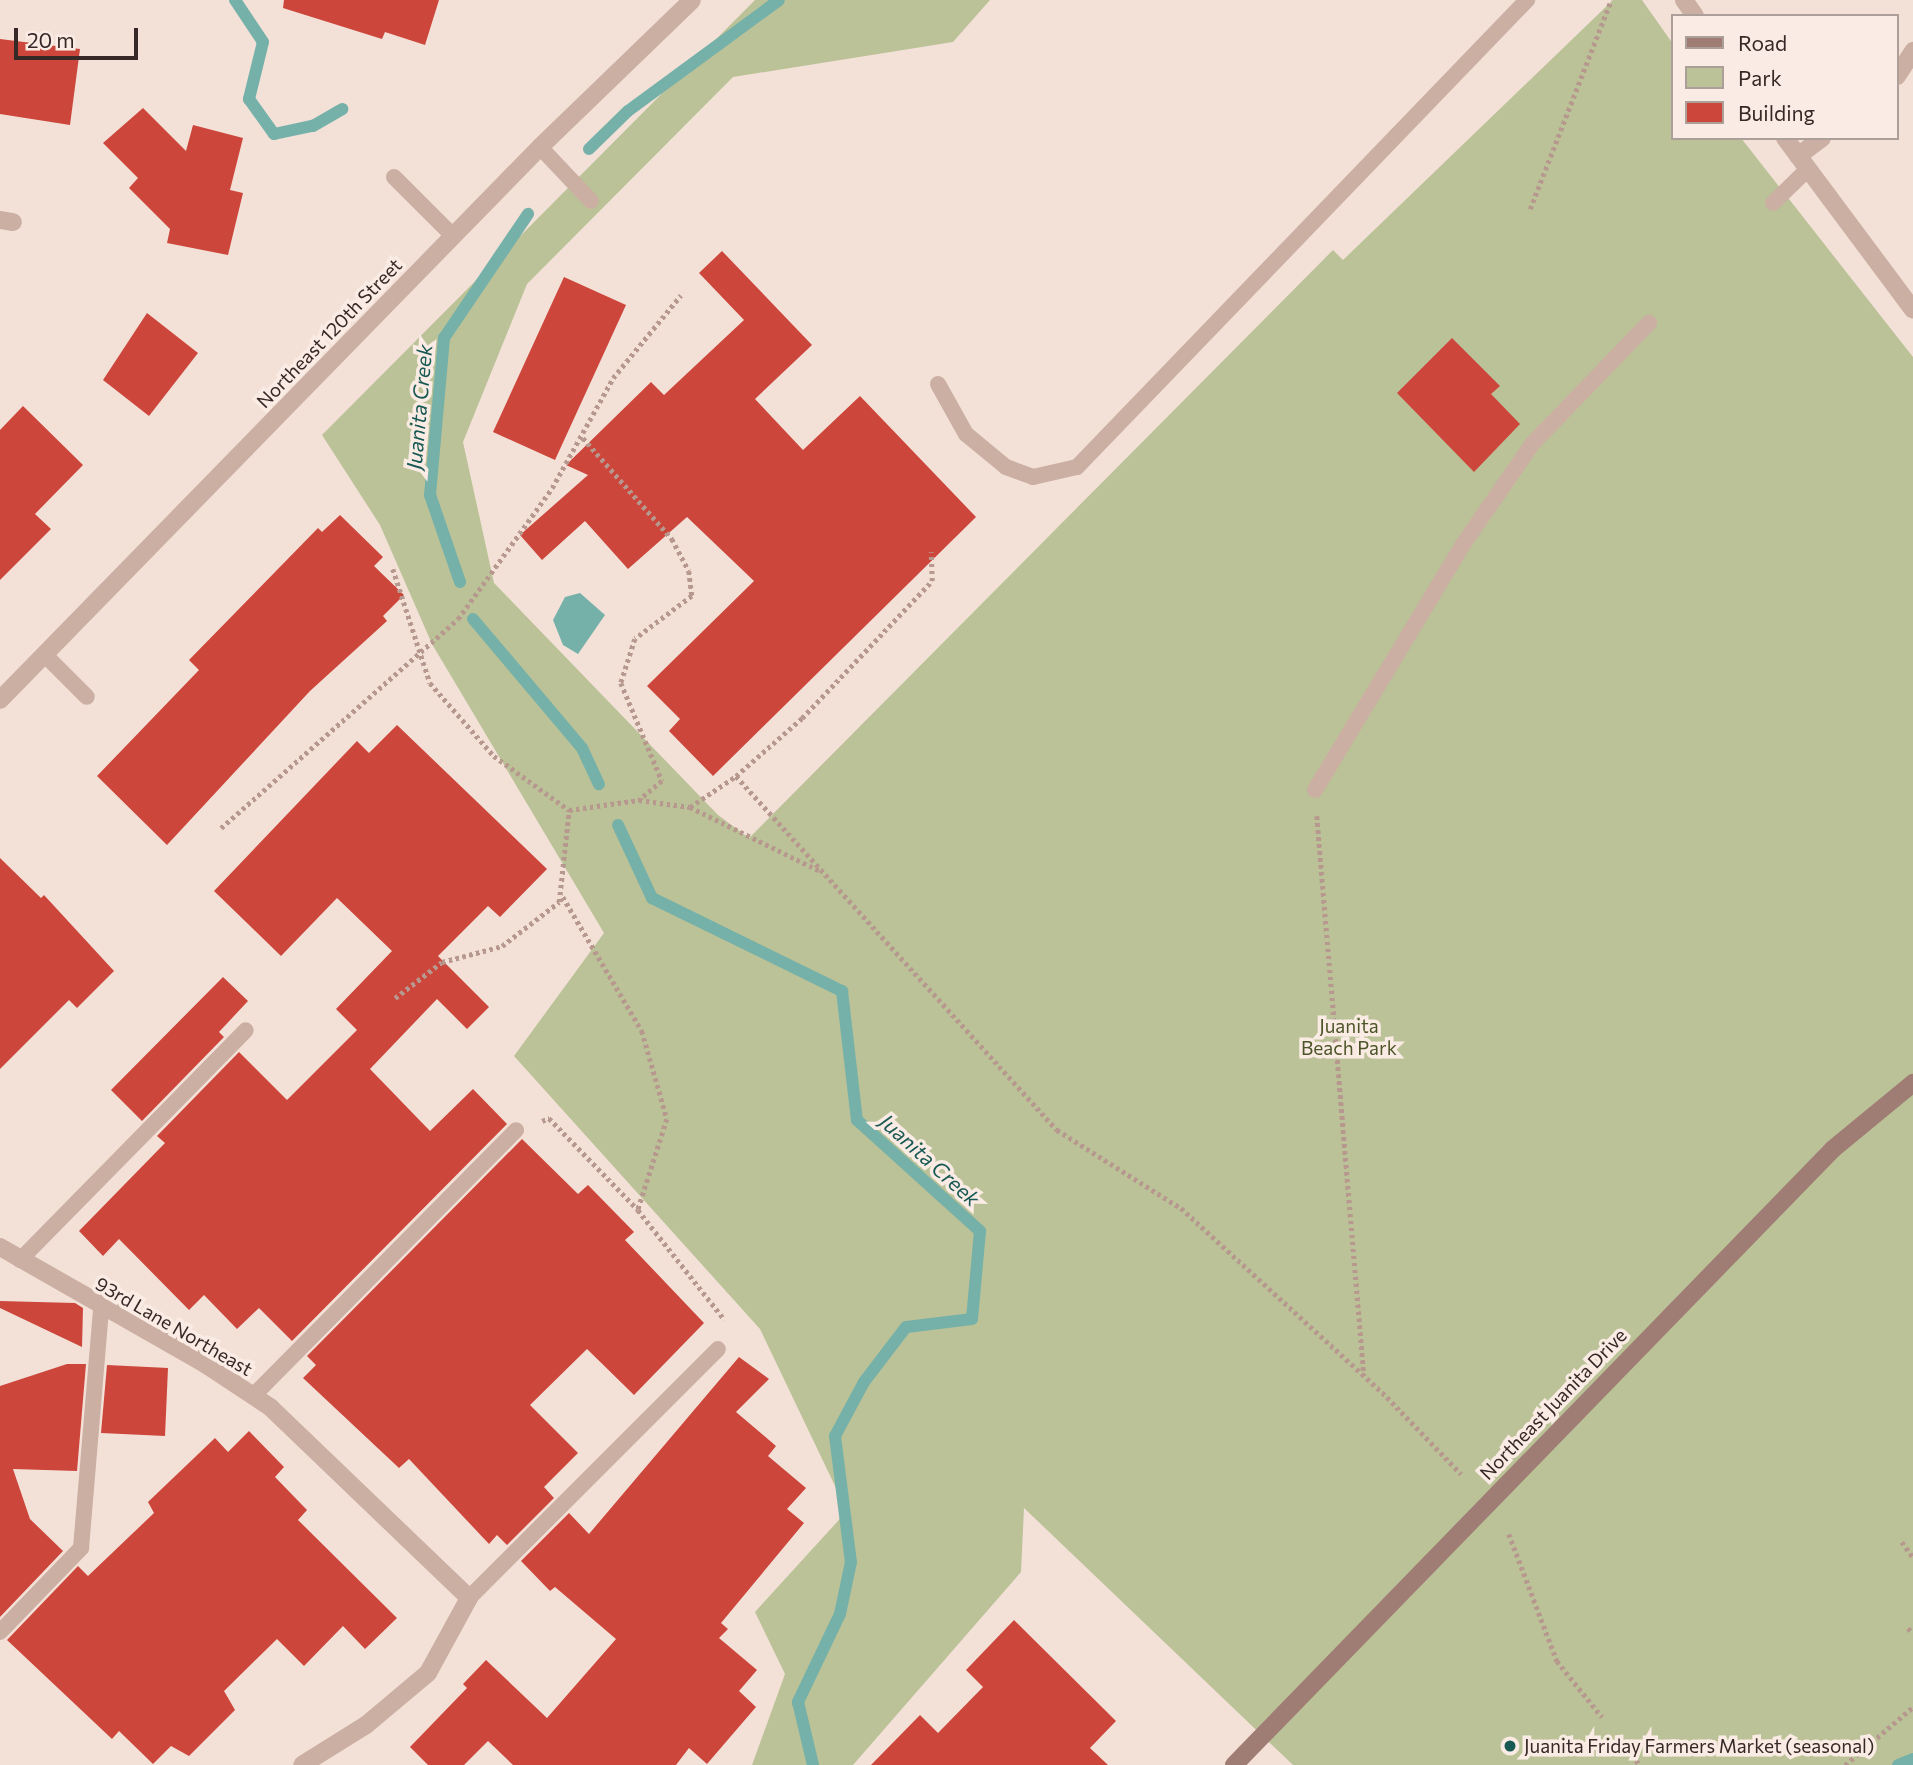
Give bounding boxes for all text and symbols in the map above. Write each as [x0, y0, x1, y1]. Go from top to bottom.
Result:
scale bar [18, 14, 142, 58]
legend [1672, 14, 1899, 140]
text: 20 m [27, 27, 75, 52]
text: Road [1738, 30, 1787, 55]
text: Park [1738, 65, 1782, 90]
text: Building [1738, 100, 1815, 125]
street label: Northeast 120th Street [252, 254, 406, 412]
water label: Juanita Creek [401, 343, 437, 471]
park label: Juanita Beach Park [1301, 1015, 1397, 1059]
water label: Juanita Creek [875, 1109, 985, 1211]
street label: 93rd Lane Northeast [91, 1272, 257, 1380]
street label: Northeast Juanita Drive [1475, 1324, 1631, 1484]
place label: Juanita Friday Farmers Market (seasonal) [1524, 1735, 1874, 1757]
marker: Juanita Friday Farmers Market (seasonal) [1502, 1738, 1518, 1754]

